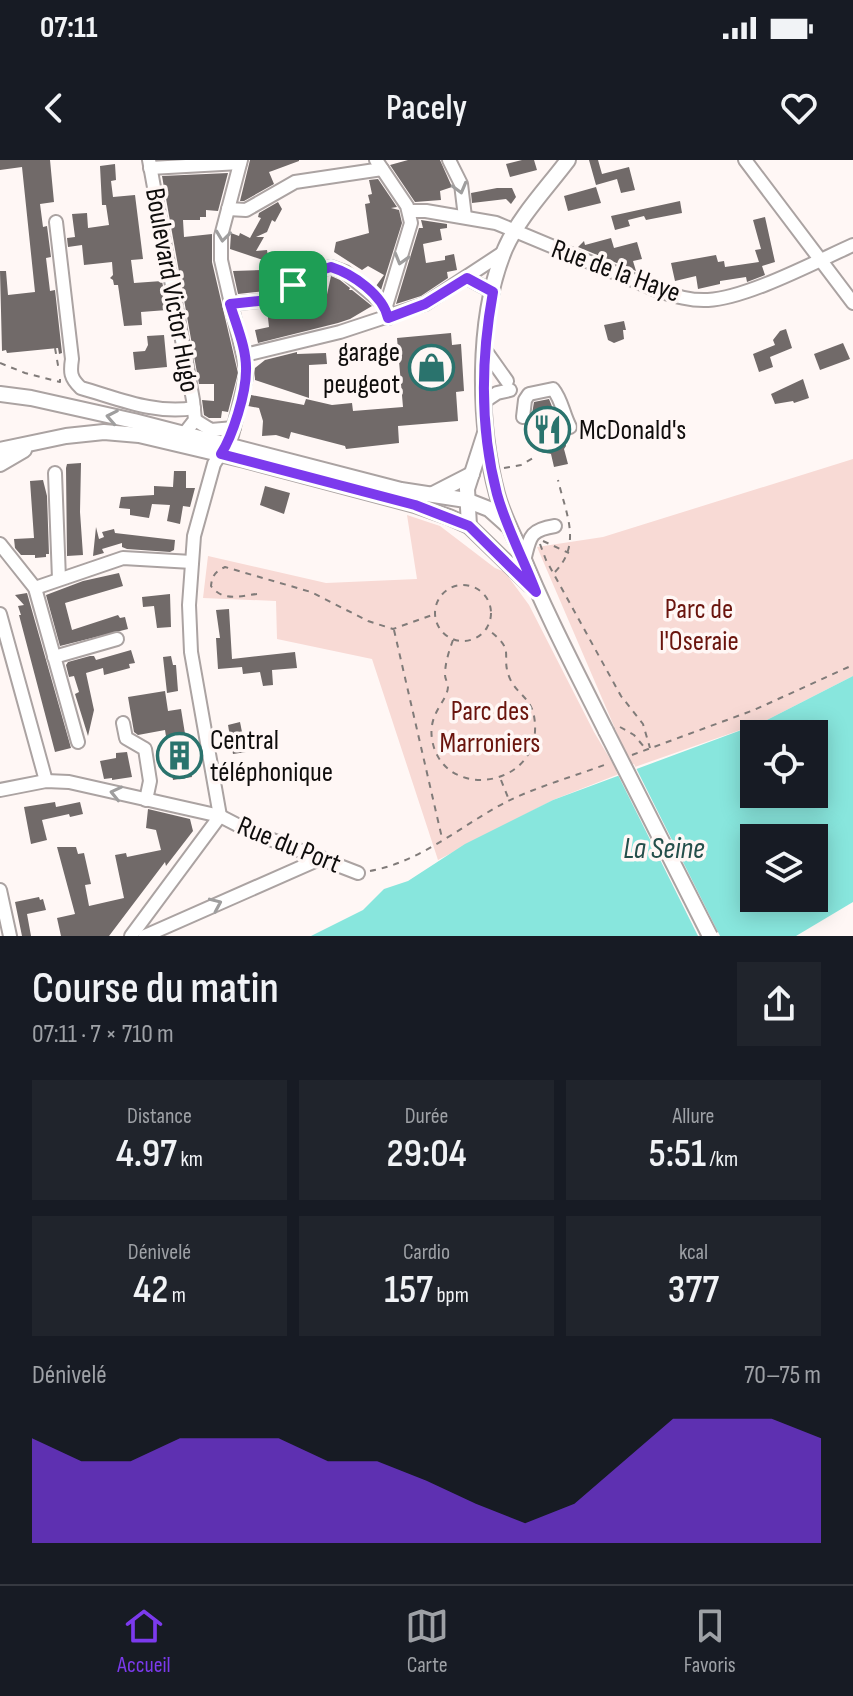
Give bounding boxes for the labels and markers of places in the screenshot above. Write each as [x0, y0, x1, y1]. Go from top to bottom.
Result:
pin [259, 251, 327, 319]
place label: garage peugeot [323, 336, 400, 401]
shop icon: garage peugeot [407, 344, 455, 392]
restaurant icon: McDonald's [524, 406, 572, 454]
place label: McDonald's [579, 414, 686, 447]
place label: Central téléphonique [210, 724, 333, 789]
building icon: Central téléphonique [155, 732, 203, 780]

